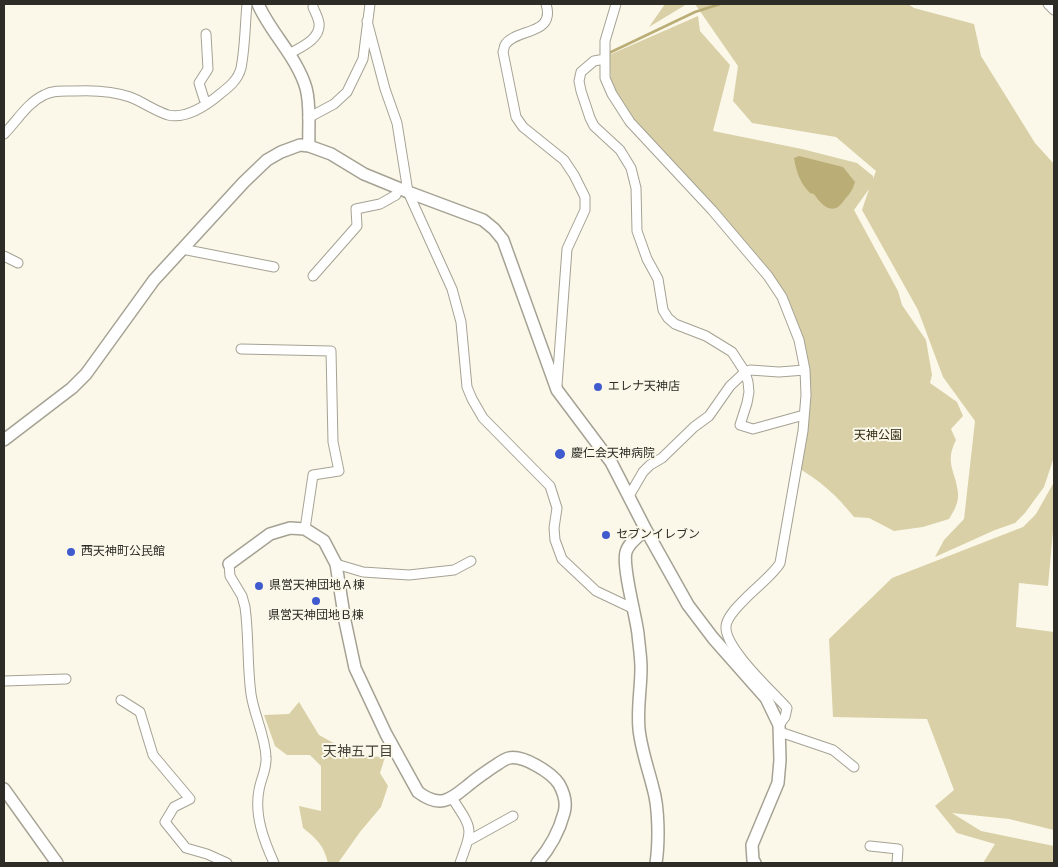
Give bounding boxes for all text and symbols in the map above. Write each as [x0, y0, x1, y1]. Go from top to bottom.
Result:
place label: エレナ天神店 [608, 380, 680, 394]
marker: エレナ天神店 [592, 381, 604, 393]
park label: 天神公園 [854, 429, 902, 443]
marker: 慶仁会天神病院 [553, 447, 567, 461]
place label: 慶仁会天神病院 [571, 447, 655, 461]
place label: セブンイレブン [616, 528, 700, 542]
marker: セブンイレブン [600, 529, 612, 541]
place label: 西天神町公民館 [81, 545, 165, 559]
marker: 西天神町公民館 [65, 546, 77, 558]
place label: 県営天神団地Ａ棟 [269, 579, 365, 593]
marker: 県営天神団地Ａ棟 [253, 580, 265, 592]
marker: 県営天神団地Ｂ棟 [310, 595, 322, 607]
place label: 県営天神団地Ｂ棟 [268, 609, 364, 623]
district label: 天神五丁目 [323, 744, 393, 760]

